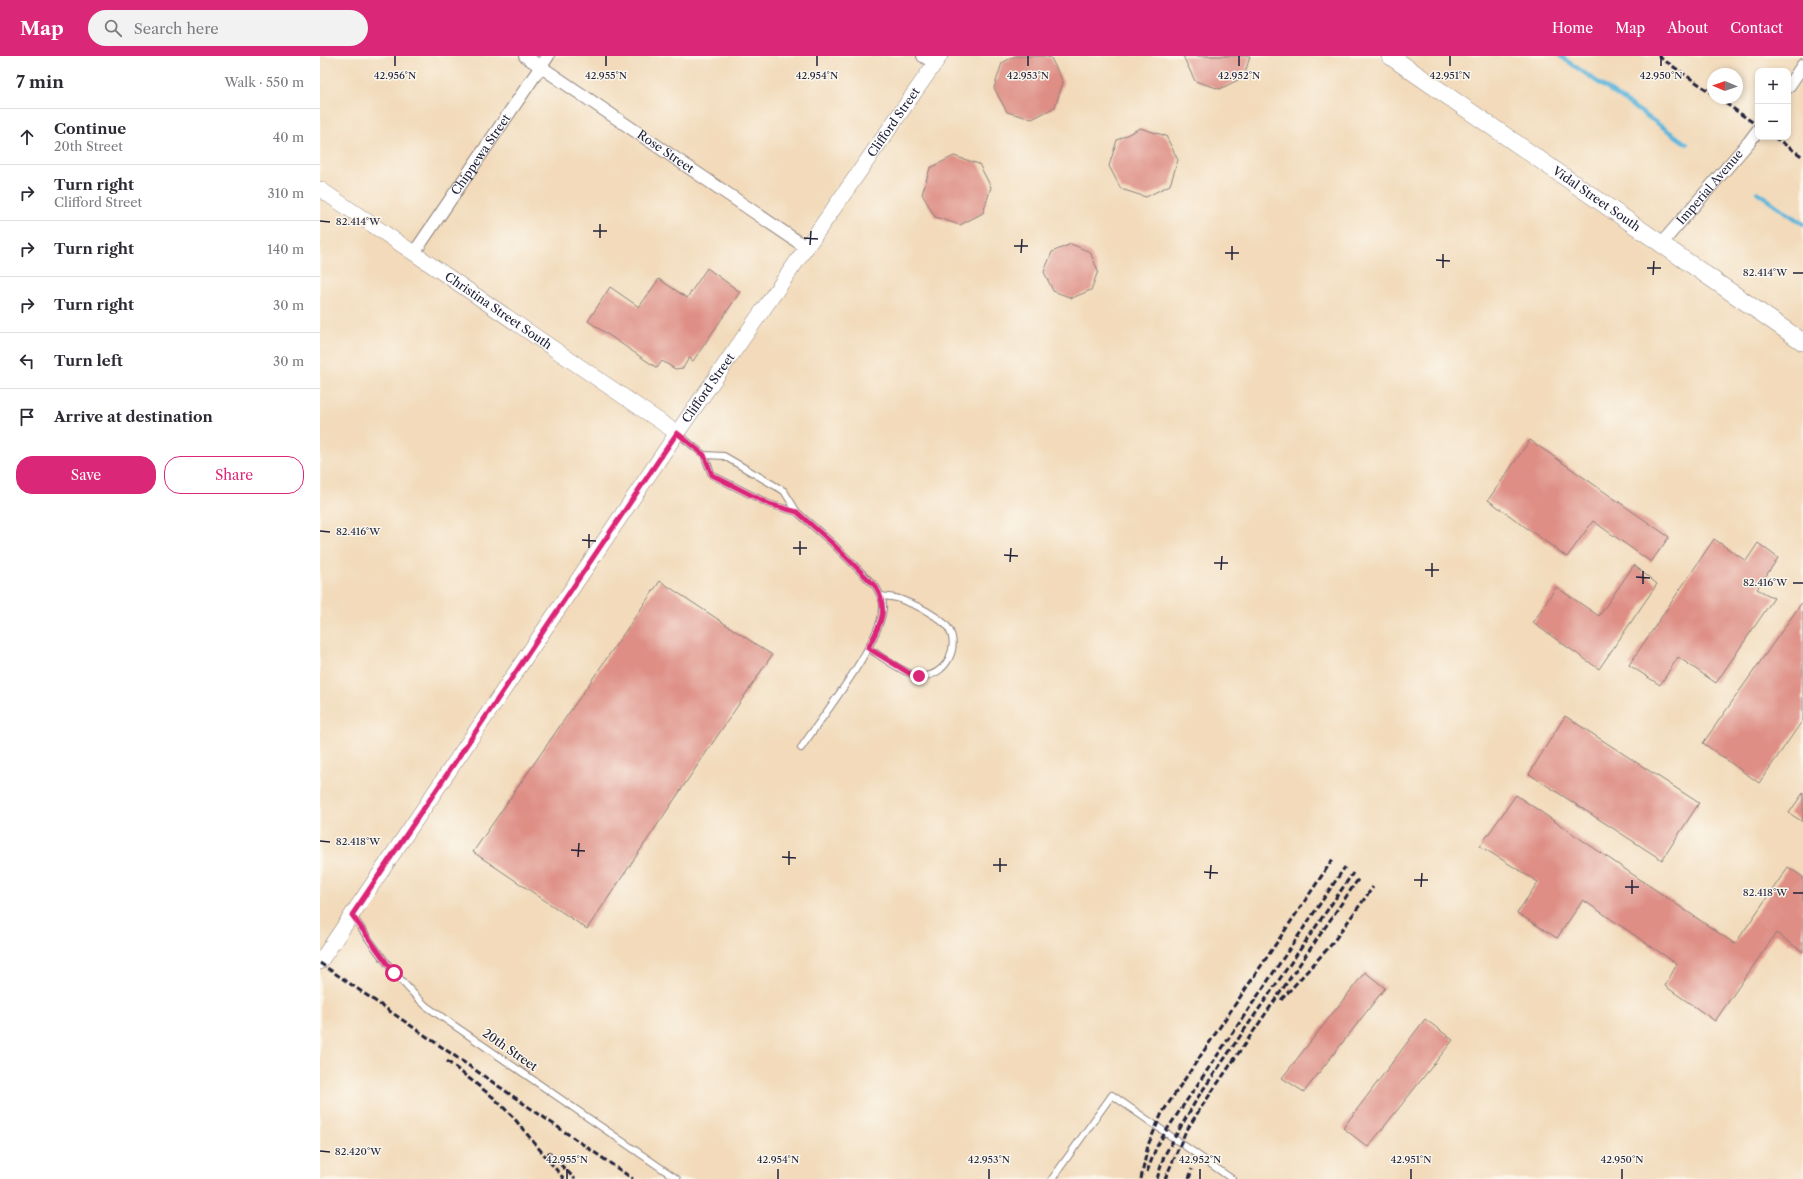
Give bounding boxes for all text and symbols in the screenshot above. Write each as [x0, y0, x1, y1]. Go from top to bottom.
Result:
search box [88, 10, 368, 46]
text: Map [20, 17, 64, 40]
icon: search [102, 17, 124, 39]
text: Search here [134, 19, 219, 38]
text: Home [1552, 19, 1593, 37]
text: Map [1615, 19, 1645, 37]
text: About [1667, 19, 1708, 37]
text: Contact [1730, 19, 1783, 37]
north arrow [1707, 68, 1743, 104]
map controls [1755, 68, 1791, 140]
button: + [1755, 68, 1791, 104]
text: 42.956°N [374, 69, 416, 82]
text: 42.955°N [585, 69, 627, 82]
text: 42.954°N [796, 69, 838, 82]
text: 42.953°N [1007, 69, 1049, 82]
text: 42.952°N [1218, 69, 1260, 82]
text: 42.951°N [1430, 69, 1470, 82]
text: 42.950°N [1639, 69, 1683, 82]
text: 7 min [16, 72, 64, 92]
text: Walk · 550 m [224, 74, 304, 90]
street label: Clifford Street [864, 84, 923, 160]
button: − [1755, 104, 1791, 140]
street label: Chippewa Street [448, 110, 514, 198]
text: Continue [54, 119, 126, 138]
icon: ahead [16, 126, 38, 148]
street label: Rose Street [635, 127, 698, 176]
text: 40 m [273, 129, 304, 145]
text: 20th Street [54, 138, 123, 154]
street label: Imperial Avenue [1673, 146, 1746, 227]
street label: Vidal Street South [1549, 162, 1644, 234]
text: Turn right [54, 175, 134, 194]
icon: right [16, 182, 38, 204]
text: 310 m [268, 185, 304, 201]
text: Clifford Street [54, 194, 142, 210]
text: 82.414°W [336, 215, 381, 228]
icon: right [16, 238, 38, 260]
text: Turn right [54, 239, 134, 258]
text: 140 m [267, 241, 304, 257]
text: 82.414°W [1743, 266, 1788, 279]
street label: Christina Street South [442, 269, 555, 353]
icon: right [16, 294, 38, 316]
text: Turn right [54, 295, 134, 314]
text: 30 m [273, 297, 304, 313]
street label: Clifford Street [678, 349, 738, 425]
icon: left [16, 350, 38, 372]
text: Turn left [54, 351, 123, 370]
text: 30 m [273, 353, 304, 369]
icon: arrive [16, 406, 38, 428]
text: Arrive at destination [54, 407, 213, 426]
button: Save [16, 456, 156, 494]
button: Share [164, 456, 304, 494]
text: 82.416°W [336, 525, 381, 538]
text: 82.416°W [1743, 576, 1788, 589]
route end [910, 667, 928, 685]
text: 82.418°W [336, 835, 381, 848]
text: 82.418°W [1743, 886, 1788, 899]
route start [385, 964, 403, 982]
street label: 20th Street [480, 1025, 541, 1074]
text: 82.420°W [335, 1145, 382, 1158]
text: 42.955°N [546, 1153, 588, 1166]
text: 42.954°N [757, 1153, 799, 1166]
text: 42.953°N [968, 1153, 1010, 1166]
text: 42.952°N [1179, 1153, 1221, 1166]
text: 42.951°N [1391, 1153, 1431, 1166]
text: 42.950°N [1600, 1153, 1644, 1166]

